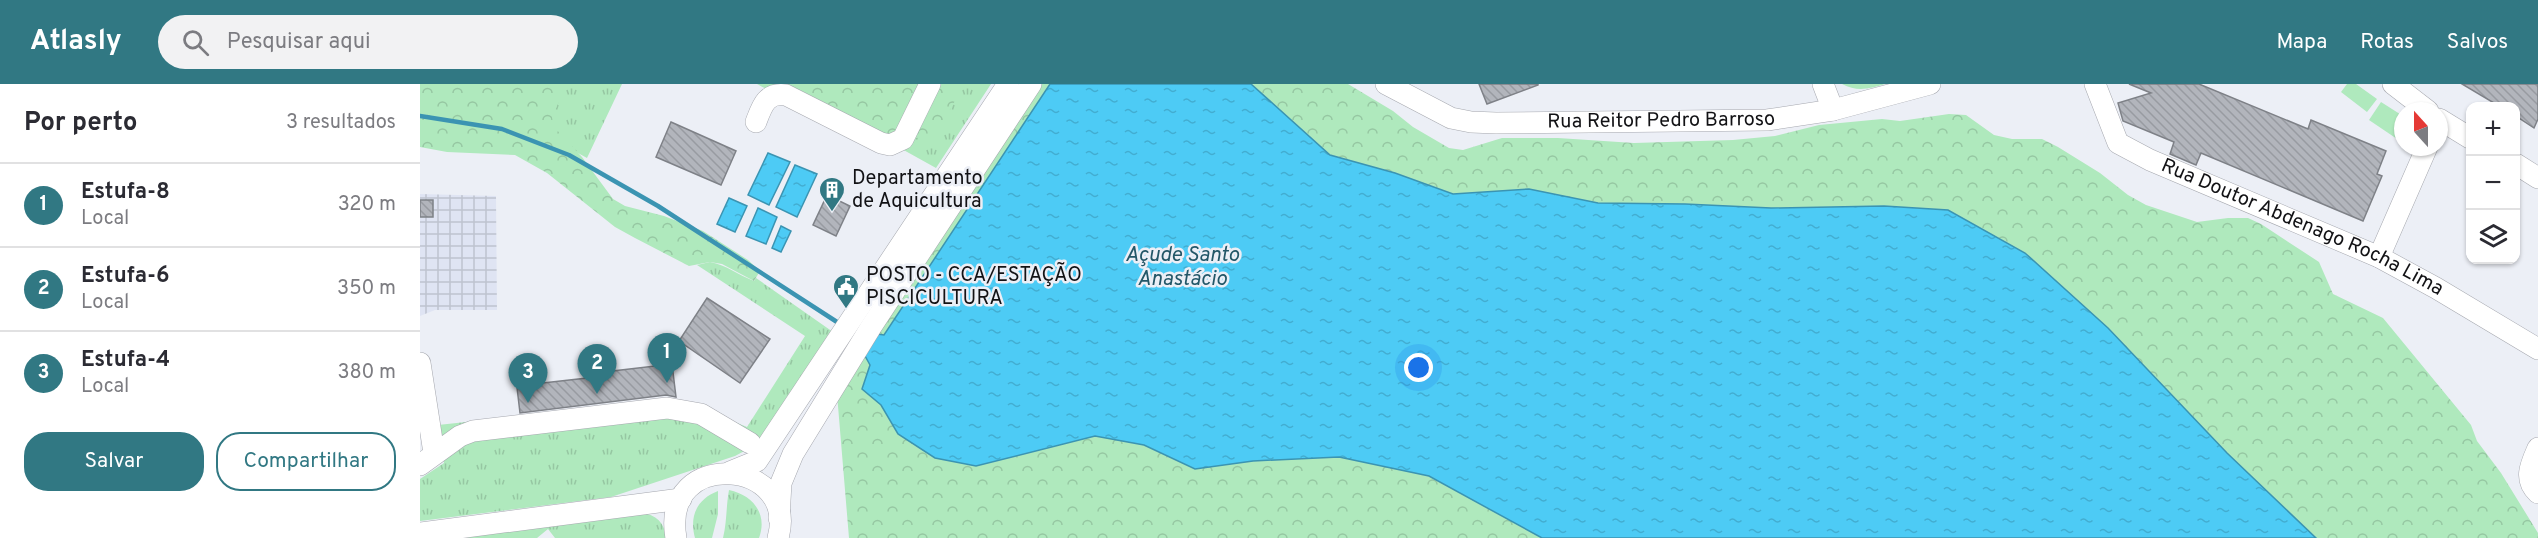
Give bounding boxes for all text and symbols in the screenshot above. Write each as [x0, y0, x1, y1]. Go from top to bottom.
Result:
search box [158, 15, 578, 69]
text: Atlasly [30, 24, 122, 60]
icon: search [179, 26, 212, 59]
text: Pesquisar aqui [227, 29, 371, 56]
text: Mapa [2277, 29, 2327, 56]
text: Rotas [2360, 29, 2414, 56]
text: Salvos [2447, 29, 2508, 56]
north arrow [2394, 102, 2448, 156]
map controls [2466, 102, 2520, 264]
button: + [2466, 102, 2520, 156]
street label: Rua Reitor Pedro Barroso [1547, 106, 1777, 135]
text: Por perto [24, 107, 138, 140]
text: 3 resultados [286, 110, 396, 136]
street label: Rua Doutor Abdenago Rocha Lima [2157, 153, 2448, 302]
button: − [2466, 156, 2520, 210]
place label: Departamento de Aquicultura [852, 166, 983, 215]
building icon: Departamento de Aquicultura [817, 175, 847, 213]
text: Estufa-8 [81, 179, 170, 206]
text: 1 [40, 192, 48, 218]
text: 320 m [338, 192, 396, 218]
text: Local [81, 206, 129, 232]
button: layers [2466, 210, 2520, 264]
water label: Açude Santo Anastácio [1125, 242, 1240, 293]
place label: POSTO - CCA/ESTAÇÃO PISCICULTURA [866, 262, 1082, 312]
text: Estufa-6 [81, 263, 170, 290]
public building icon: POSTO - CCA/ESTAÇÃO PISCICULTURA [831, 272, 861, 310]
text: 2 [37, 276, 50, 302]
text: 350 m [337, 276, 396, 302]
text: Local [81, 290, 129, 316]
pin: 1 [648, 334, 686, 383]
pin: 2 [578, 344, 616, 394]
text: Estufa-4 [81, 347, 170, 374]
your location [1404, 353, 1433, 382]
pin: 3 [508, 354, 548, 403]
text: 3 [38, 360, 50, 386]
text: 380 m [337, 360, 396, 386]
text: Local [81, 374, 129, 400]
button: Salvar [24, 432, 204, 491]
button: Compartilhar [216, 432, 396, 491]

